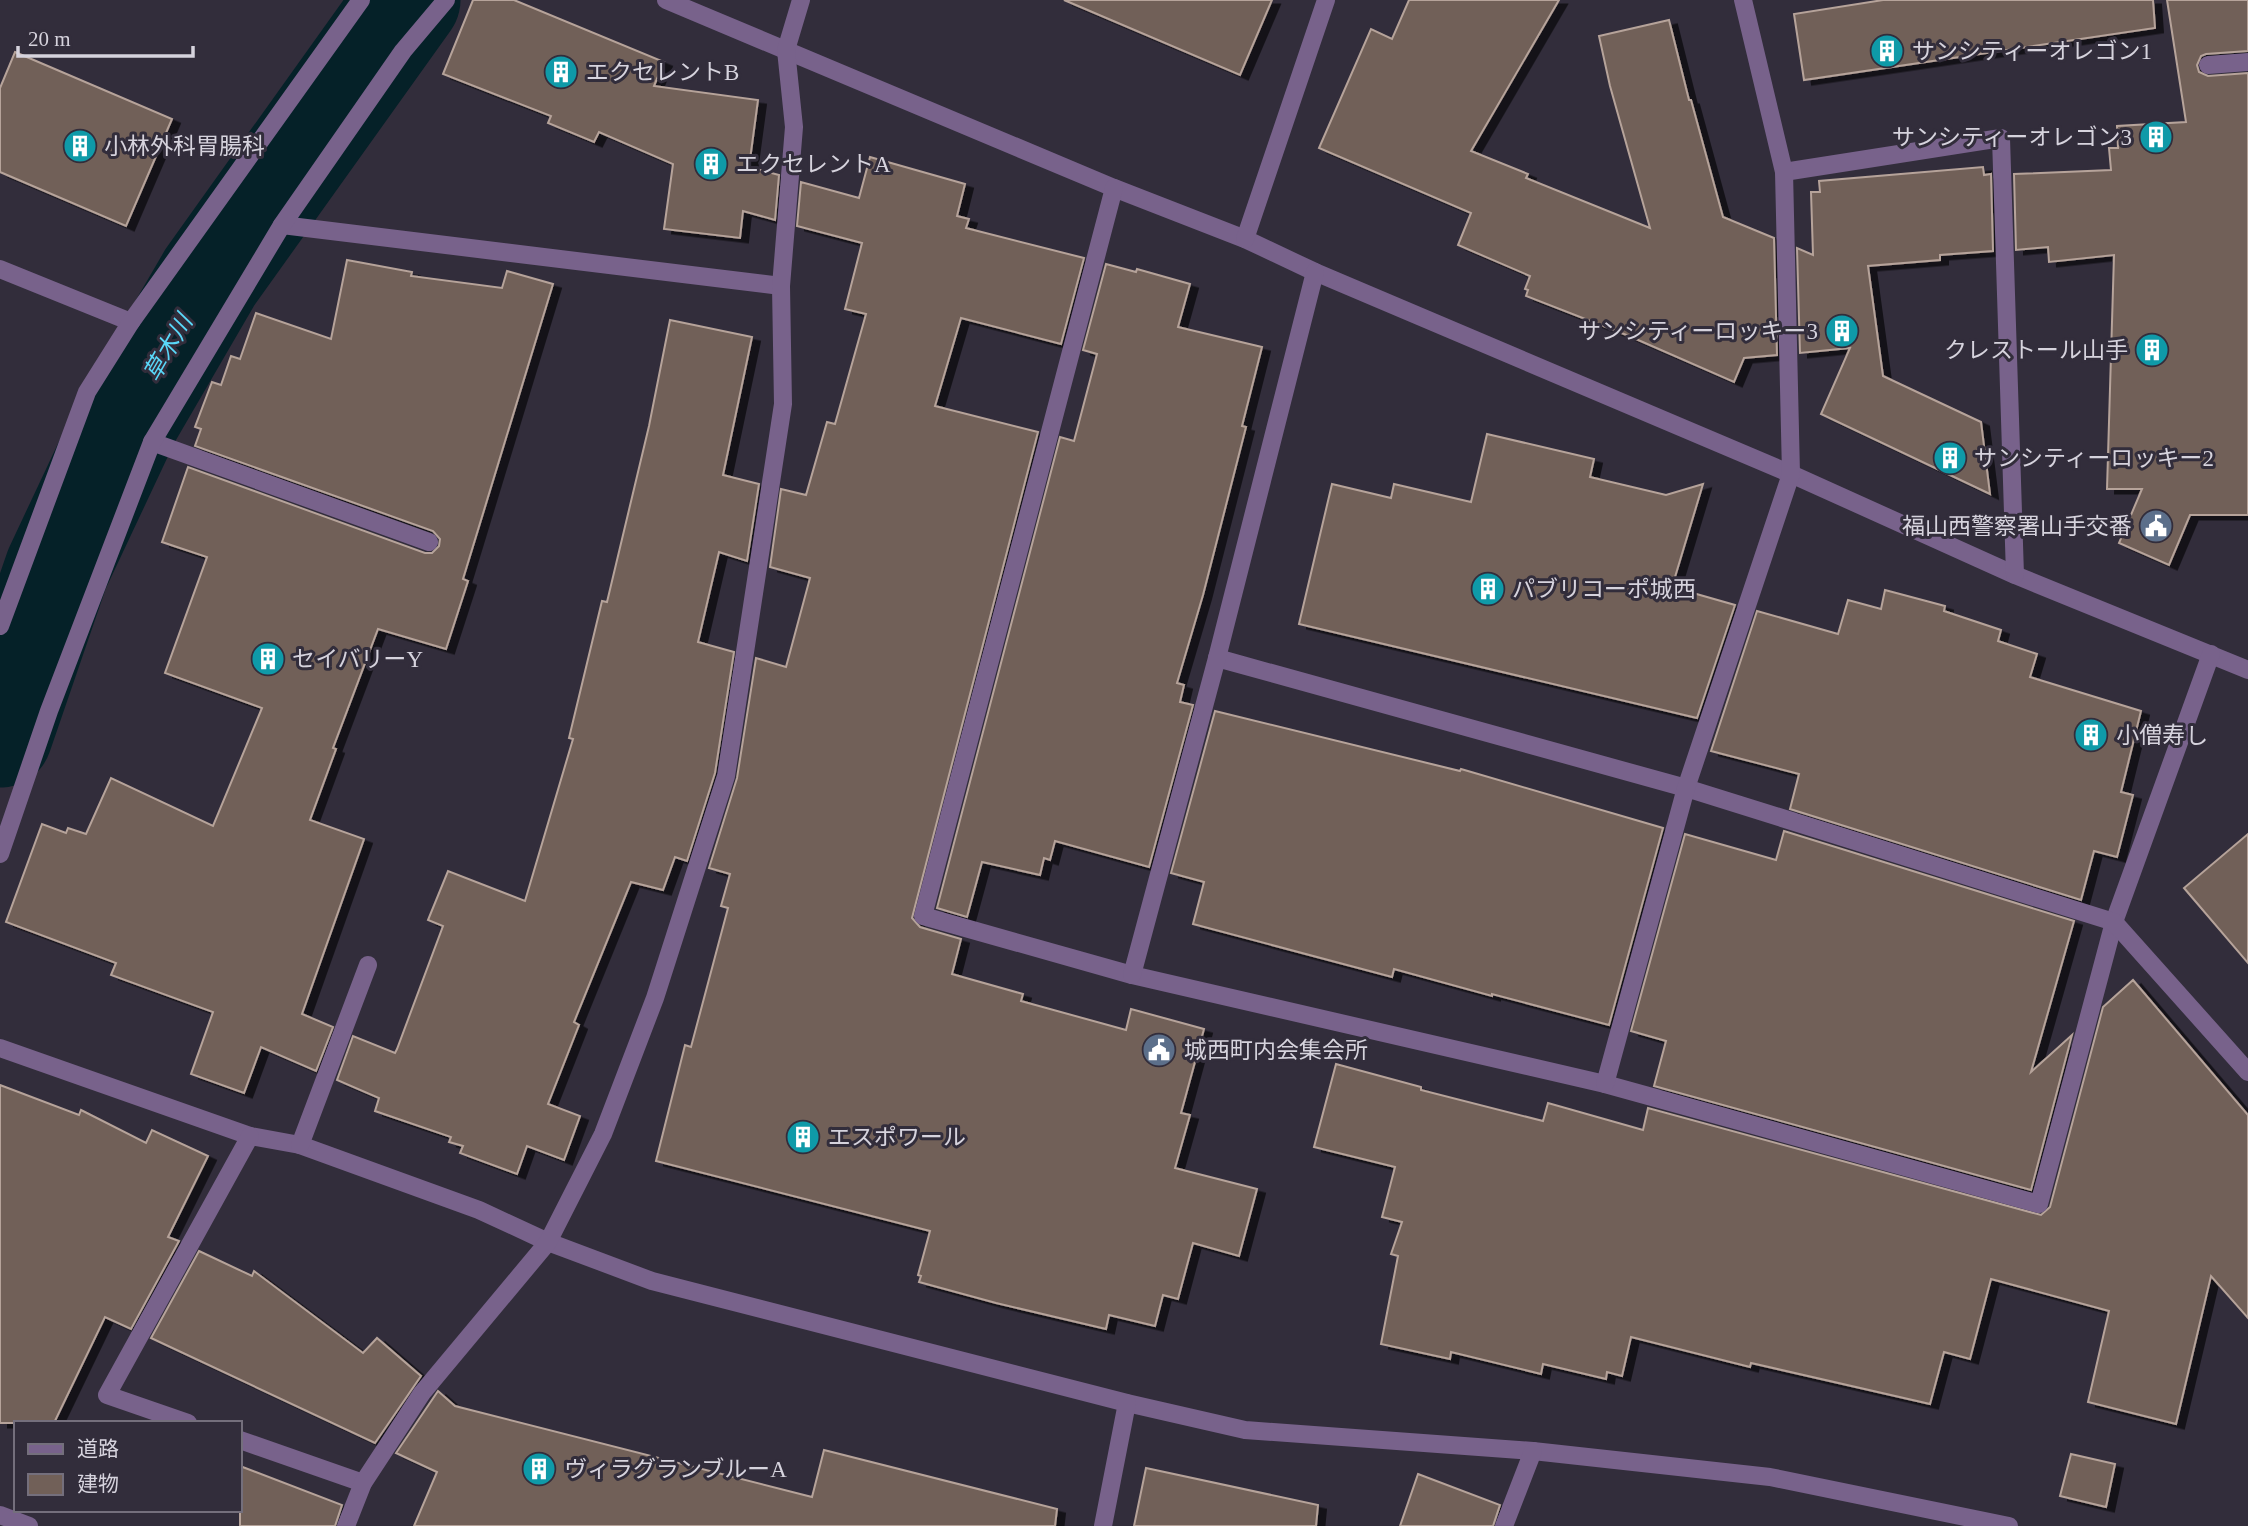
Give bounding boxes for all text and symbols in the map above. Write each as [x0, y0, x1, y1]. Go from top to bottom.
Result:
scale bar [18, 14, 192, 58]
text: 20 m [28, 27, 71, 51]
building icon: サンシティーオレゴン1 [1868, 32, 1906, 70]
place label: サンシティーオレゴン1 [1912, 39, 2152, 64]
building icon: エクセレントB [542, 53, 580, 91]
place label: エクセレントB [586, 60, 739, 85]
building icon: サンシティーオレゴン3 [2137, 118, 2175, 156]
place label: サンシティーオレゴン3 [1892, 125, 2132, 150]
building icon: 小林外科胃腸科 [61, 127, 99, 165]
place label: 小林外科胃腸科 [104, 134, 265, 159]
building icon: エクセレントA [692, 145, 730, 183]
place label: エクセレントA [736, 152, 891, 177]
water label: 草木川 [139, 308, 199, 386]
building icon: サンシティーロッキー3 [1823, 312, 1861, 350]
place label: サンシティーロッキー3 [1578, 319, 1818, 344]
building icon: クレストール山手 [2133, 331, 2171, 369]
place label: クレストール山手 [1944, 338, 2128, 363]
building icon: サンシティーロッキー2 [1931, 439, 1969, 477]
place label: サンシティーロッキー2 [1974, 446, 2214, 471]
public building icon: 福山西警察署山手交番 [2137, 507, 2175, 545]
place label: 福山西警察署山手交番 [1902, 514, 2132, 539]
building icon: パブリコーポ城西 [1469, 570, 1507, 608]
place label: パブリコーポ城西 [1512, 577, 1696, 602]
building icon: セイバリーY [249, 640, 287, 678]
place label: セイバリーY [292, 647, 424, 672]
building icon: 小僧寿し [2072, 716, 2110, 754]
place label: 小僧寿し [2116, 723, 2208, 748]
public building icon: 城西町内会集会所 [1140, 1031, 1178, 1069]
place label: 城西町内会集会所 [1184, 1038, 1368, 1063]
building icon: エスポワール [784, 1118, 822, 1156]
place label: エスポワール [828, 1125, 966, 1150]
legend [14, 1421, 242, 1512]
text: 道路 [77, 1437, 119, 1461]
building icon: ヴィラグランブルーA [520, 1450, 558, 1488]
place label: ヴィラグランブルーA [564, 1457, 787, 1482]
text: 建物 [77, 1472, 119, 1496]

